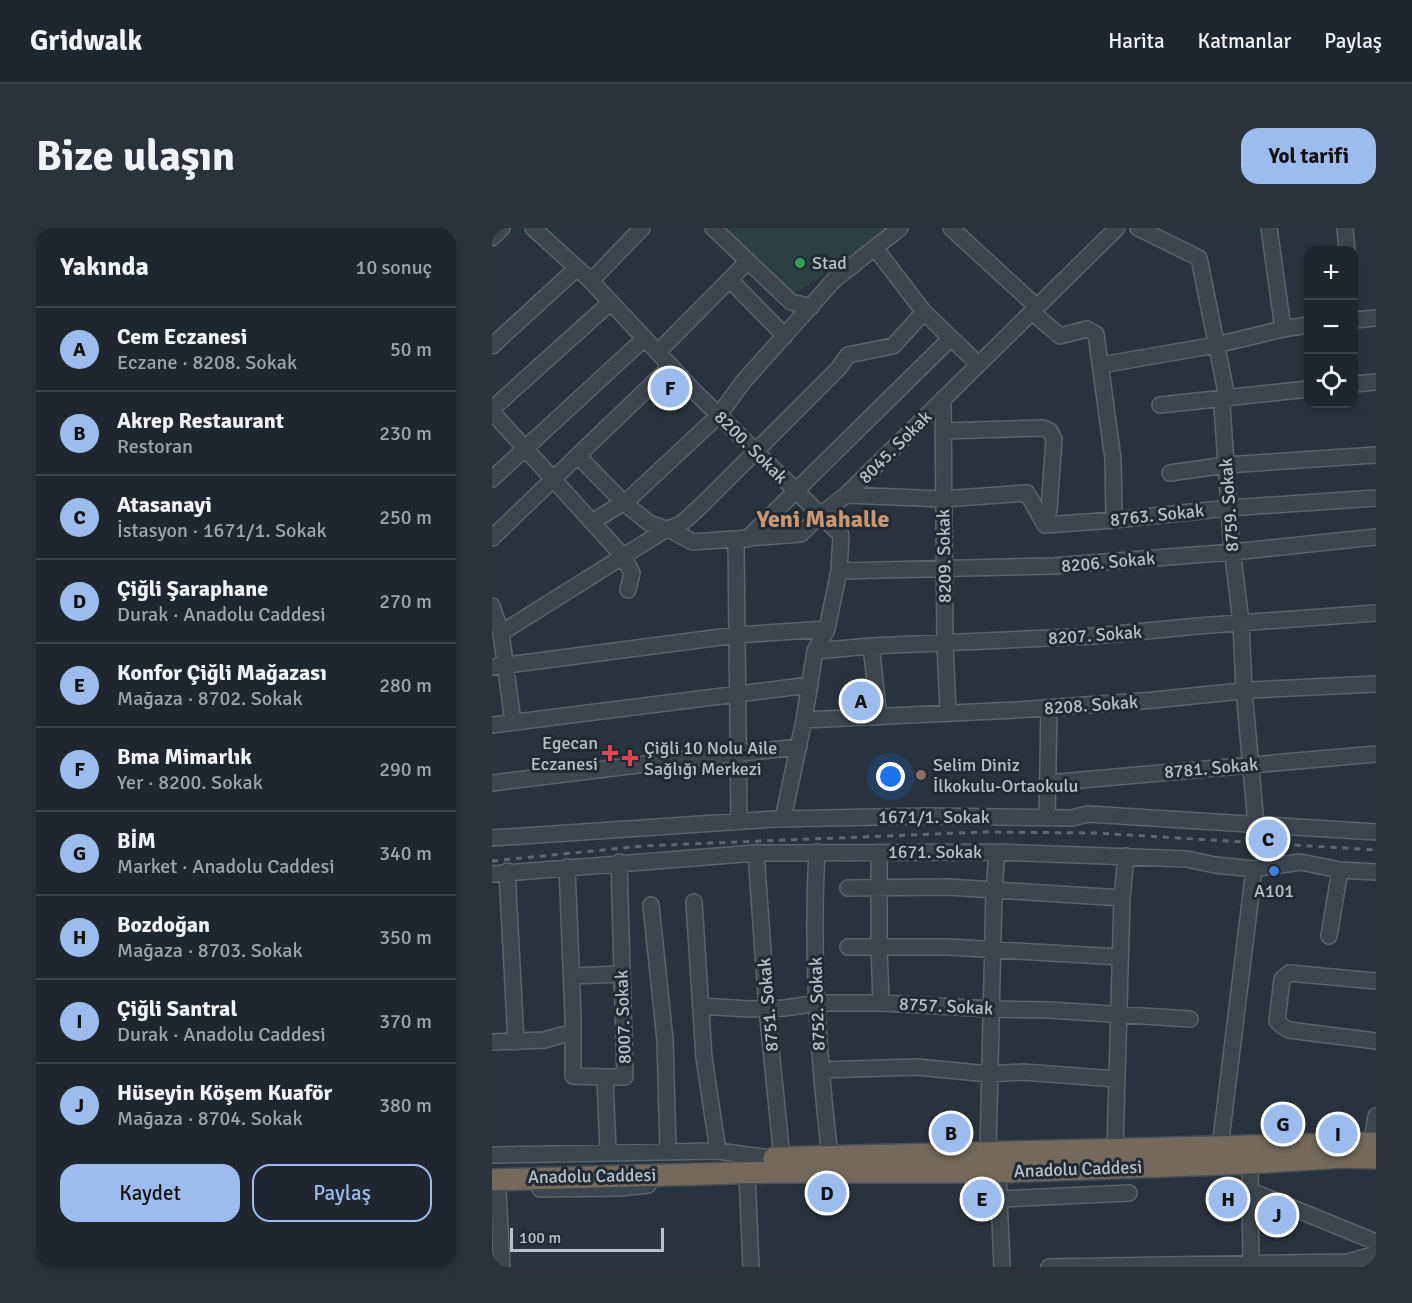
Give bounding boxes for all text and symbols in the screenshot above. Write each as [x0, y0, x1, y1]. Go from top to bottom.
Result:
text: Gridwalk [30, 24, 142, 58]
text: Harita [1108, 28, 1165, 54]
text: Katmanlar [1198, 28, 1291, 54]
text: Paylaş [1324, 28, 1382, 54]
button: Yol tarifi [1241, 128, 1376, 184]
text: Bize ulaşın [36, 131, 235, 182]
map controls [1304, 246, 1358, 408]
button: + [1304, 246, 1358, 300]
text: Yakında [60, 251, 149, 283]
place label: Stad [812, 252, 847, 274]
text: 10 sonuç [356, 255, 432, 280]
marker: Stad [793, 256, 807, 270]
button: − [1304, 300, 1358, 354]
text: Cem Eczanesi [117, 323, 247, 350]
text: A [73, 337, 86, 362]
text: 50 m [390, 337, 432, 362]
text: Eczane · 8208. Sokak [117, 350, 297, 375]
button: locate [1304, 354, 1358, 408]
pin: F [650, 366, 690, 410]
street label: 8200. Sokak [710, 406, 792, 488]
street label: 8045. Sokak [854, 406, 936, 488]
text: Akrep Restaurant [117, 407, 284, 434]
text: B [73, 421, 86, 446]
text: 230 m [379, 421, 432, 446]
text: Restoran [117, 434, 193, 459]
street label: 8759. Sokak [1215, 457, 1243, 553]
text: Atasanayi [117, 491, 212, 518]
street label: 8763. Sokak [1109, 499, 1205, 531]
district label: Yeni Mahalle [756, 504, 890, 534]
text: C [73, 505, 86, 530]
text: 250 m [379, 505, 432, 530]
street label: 8209. Sokak [932, 509, 956, 603]
text: İstasyon · 1671/1. Sokak [117, 518, 327, 543]
street label: 8206. Sokak [1060, 547, 1156, 577]
text: Çiğli Şaraphane [117, 575, 268, 602]
text: D [73, 589, 86, 614]
text: 270 m [379, 589, 432, 614]
text: Durak · Anadolu Caddesi [117, 602, 326, 627]
street label: 8207. Sokak [1047, 621, 1143, 649]
text: Konfor Çiğli Mağazası [117, 659, 327, 686]
text: E [74, 673, 85, 698]
text: 280 m [379, 673, 432, 698]
pin: A [842, 678, 880, 724]
text: Mağaza · 8702. Sokak [117, 686, 302, 711]
street label: 8208. Sokak [1043, 691, 1139, 719]
place label: Egecan Eczanesi [531, 732, 598, 775]
place label: Çiğli 10 Nolu Aile Sağlığı Merkezi [644, 737, 777, 780]
text: Bma Mimarlık [117, 743, 252, 770]
marker: Egecan Eczanesi [603, 746, 617, 760]
marker: Çiğli 10 Nolu Aile Sağlığı Merkezi [621, 749, 639, 767]
street label: 8781. Sokak [1163, 753, 1259, 783]
place label: Selim Diniz İlkokulu-Ortaokulu [933, 754, 1078, 797]
text: F [74, 757, 85, 782]
text: 290 m [379, 757, 432, 782]
your location [876, 762, 905, 791]
marker: Selim Diniz İlkokulu-Ortaokulu [914, 768, 928, 782]
text: Yer · 8200. Sokak [117, 770, 263, 795]
street label: 1671/1. Sokak [878, 806, 990, 828]
pin: C [1248, 816, 1288, 862]
text: BİM [117, 827, 156, 854]
text: G [73, 841, 86, 866]
text: 340 m [379, 841, 432, 866]
street label: 1671. Sokak [888, 841, 982, 863]
text: Market · Anadolu Caddesi [117, 854, 335, 879]
marker: A101 [1267, 864, 1281, 878]
place label: A101 [1254, 880, 1294, 902]
text: Bozdoğan [117, 911, 210, 938]
text: H [73, 925, 86, 950]
text: 350 m [379, 925, 432, 950]
text: Mağaza · 8703. Sokak [117, 938, 302, 963]
street label: 8751. Sokak [753, 957, 783, 1053]
street label: 8752. Sokak [804, 957, 830, 1051]
street label: 8007. Sokak [610, 970, 636, 1064]
street label: 8757. Sokak [898, 993, 994, 1019]
text: Çiğli Santral [117, 995, 237, 1022]
text: I [76, 1009, 83, 1034]
text: 370 m [379, 1009, 432, 1034]
text: Durak · Anadolu Caddesi [117, 1022, 326, 1047]
text: Hüseyin Köşem Kuaför [117, 1079, 332, 1106]
text: J [75, 1093, 84, 1118]
text: 380 m [379, 1093, 432, 1118]
pin: G [1264, 1102, 1302, 1146]
text: Mağaza · 8704. Sokak [117, 1106, 302, 1131]
pin: B [932, 1110, 970, 1156]
pin: I [1318, 1112, 1358, 1156]
street label: Anadolu Caddesi [1013, 1156, 1143, 1182]
button: Kaydet [60, 1164, 240, 1222]
button: Paylaş [252, 1164, 432, 1222]
street label: Anadolu Caddesi [528, 1164, 656, 1188]
pin: D [808, 1170, 846, 1216]
pin: E [962, 1176, 1002, 1222]
pin: H [1208, 1176, 1248, 1222]
pin: J [1258, 1192, 1296, 1238]
scale bar [510, 1225, 664, 1252]
text: 100 m [519, 1228, 561, 1248]

